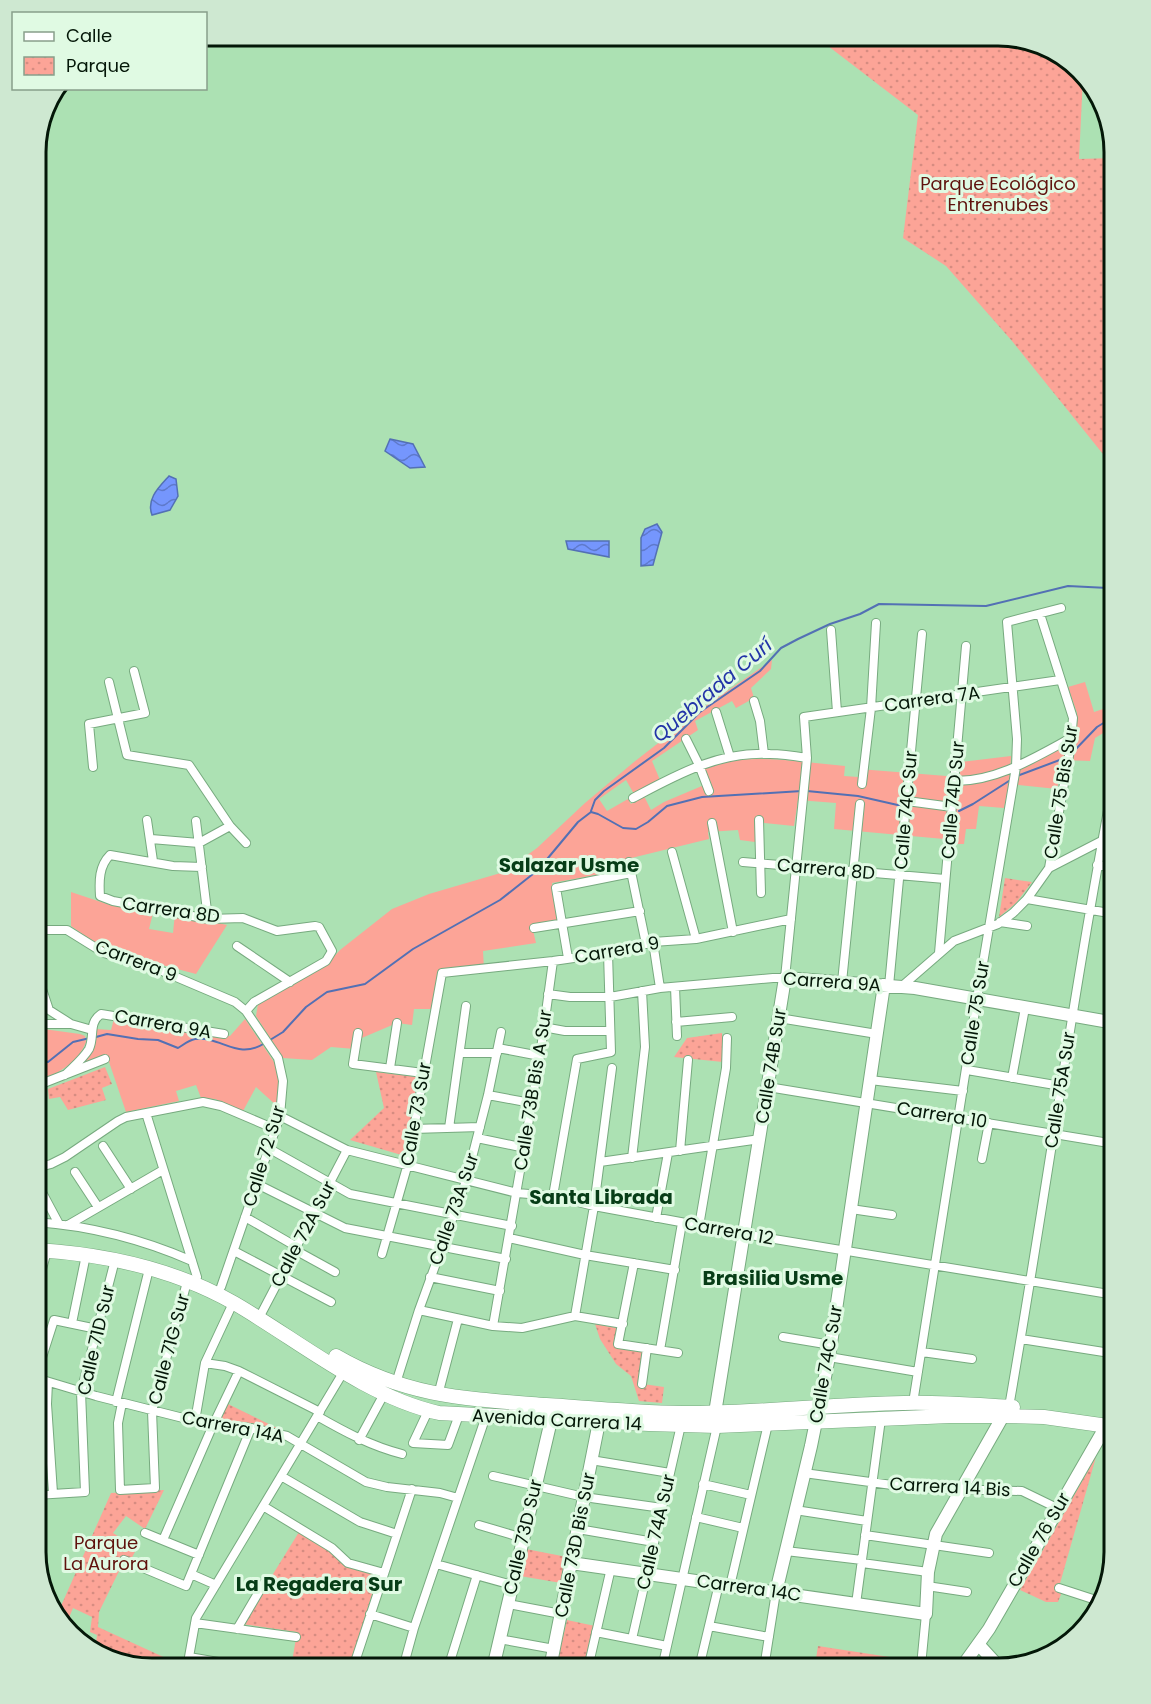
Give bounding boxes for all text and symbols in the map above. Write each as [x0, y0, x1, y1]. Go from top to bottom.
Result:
legend [12, 12, 207, 90]
text: Calle [66, 23, 112, 48]
text: Parque [66, 53, 130, 78]
park label: Parque Ecológico Entrenubes [920, 171, 1076, 217]
water label: Quebrada Curí [646, 630, 780, 749]
street label: Carrera 7A [883, 679, 981, 718]
street label: Calle 75 Bis Sur [1038, 723, 1083, 861]
street label: Calle 74D Sur [935, 740, 970, 860]
street label: Calle 74C Sur [888, 749, 923, 871]
district label: Salazar Usme [499, 851, 639, 879]
street label: Carrera 8D [776, 852, 876, 885]
street label: Carrera 8D [121, 890, 222, 929]
street label: Carrera 9 [573, 930, 661, 969]
street label: Carrera 9 [92, 934, 181, 988]
street label: Calle 75 Sur [954, 959, 995, 1067]
street label: Carrera 9A [782, 966, 882, 997]
street label: Carrera 9A [113, 1003, 213, 1044]
street label: Calle 74B Sur [749, 1006, 792, 1126]
street label: Calle 73B Bis A Sur [507, 1007, 558, 1172]
street label: Calle 75A Sur [1038, 1030, 1081, 1150]
street label: Calle 73 Sur [394, 1060, 437, 1168]
street label: Carrera 10 [895, 1095, 989, 1134]
street label: Calle 72 Sur [236, 1102, 291, 1210]
street label: Calle 73A Sur [423, 1149, 484, 1268]
street label: Calle 72A Sur [264, 1176, 341, 1291]
district label: Santa Librada [529, 1183, 673, 1211]
street label: Carrera 12 [682, 1210, 776, 1251]
district label: Brasilia Usme [703, 1264, 843, 1292]
street label: Calle 71D Sur [71, 1282, 120, 1398]
street label: Calle 71G Sur [142, 1290, 195, 1407]
street label: Calle 74C Sur [803, 1303, 848, 1425]
street label: Avenida Carrera 14 [472, 1403, 643, 1436]
street label: Carrera 14A [180, 1404, 286, 1449]
street label: Calle 73D Bis Sur [548, 1470, 601, 1620]
street label: Calle 74A Sur [630, 1471, 681, 1592]
street label: Carrera 14 Bis [889, 1471, 1011, 1502]
street label: Calle 73D Sur [497, 1476, 548, 1597]
street label: Calle 76 Sur [1001, 1487, 1076, 1592]
park label: Parque La Aurora [63, 1530, 149, 1576]
street label: Carrera 14C [695, 1568, 803, 1607]
district label: La Regadera Sur [236, 1570, 403, 1598]

